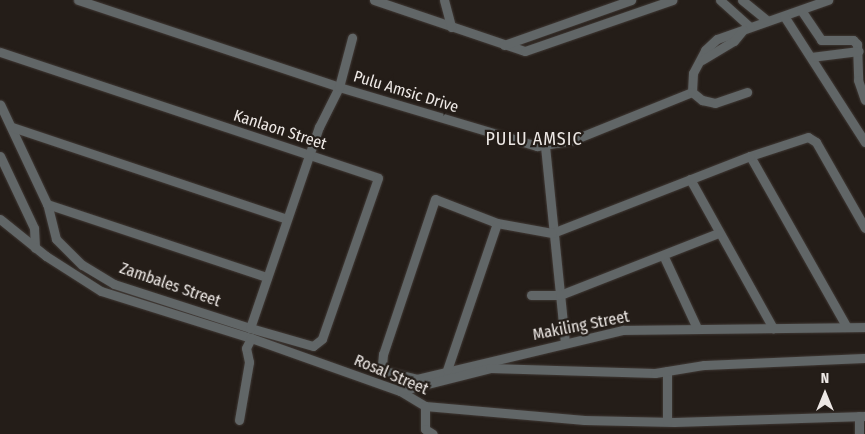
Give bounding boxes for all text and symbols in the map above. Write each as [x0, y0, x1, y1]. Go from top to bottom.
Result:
street label: Pulu Amsic Drive [351, 67, 461, 117]
street label: Kanlaon Street [231, 106, 329, 154]
district label: PULU AMSIC [484, 128, 584, 150]
street label: Zambales Street [117, 259, 223, 311]
street label: Makiling Street [531, 307, 631, 345]
street label: Rosal Street [351, 351, 431, 399]
north arrow [800, 369, 850, 419]
text: N [821, 370, 829, 387]

